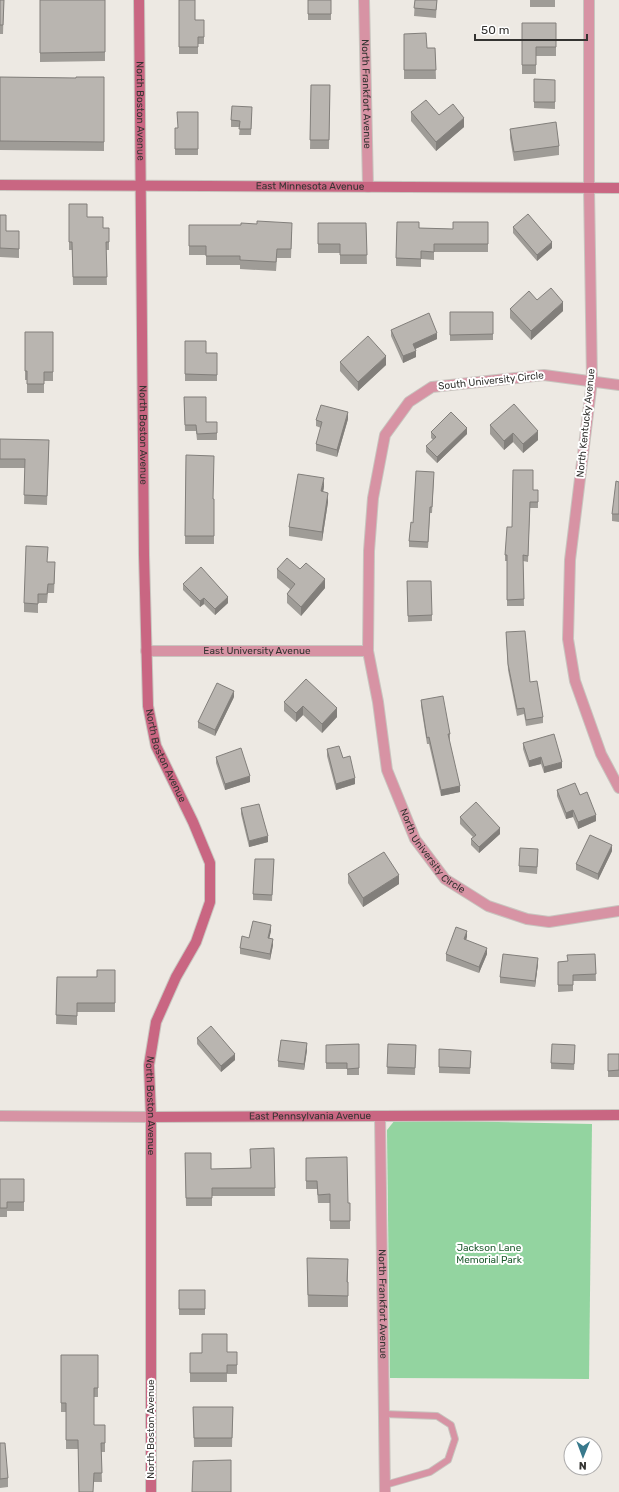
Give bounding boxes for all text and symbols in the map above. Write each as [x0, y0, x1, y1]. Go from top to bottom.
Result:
scale bar [475, 16, 587, 42]
text: 50 m [481, 23, 509, 37]
street label: North Frankfort Avenue [359, 39, 373, 149]
street label: North Boston Avenue [134, 61, 146, 161]
street label: East Minnesota Avenue [256, 180, 365, 193]
street label: North Kentucky Avenue [574, 368, 598, 478]
street label: South University Circle [438, 369, 545, 393]
street label: North Boston Avenue [136, 385, 149, 485]
street label: East University Avenue [203, 645, 311, 657]
street label: North Boston Avenue [143, 708, 189, 805]
street label: North University Circle [397, 807, 468, 896]
street label: North Boston Avenue [143, 1055, 157, 1156]
street label: East Pennsylvania Avenue [249, 1110, 372, 1123]
park label: Jackson Lane Memorial Park [456, 1242, 523, 1266]
street label: North Frankfort Avenue [376, 1249, 389, 1359]
street label: North Boston Avenue [145, 1379, 157, 1479]
north arrow [563, 1436, 603, 1476]
text: N [579, 1459, 587, 1472]

